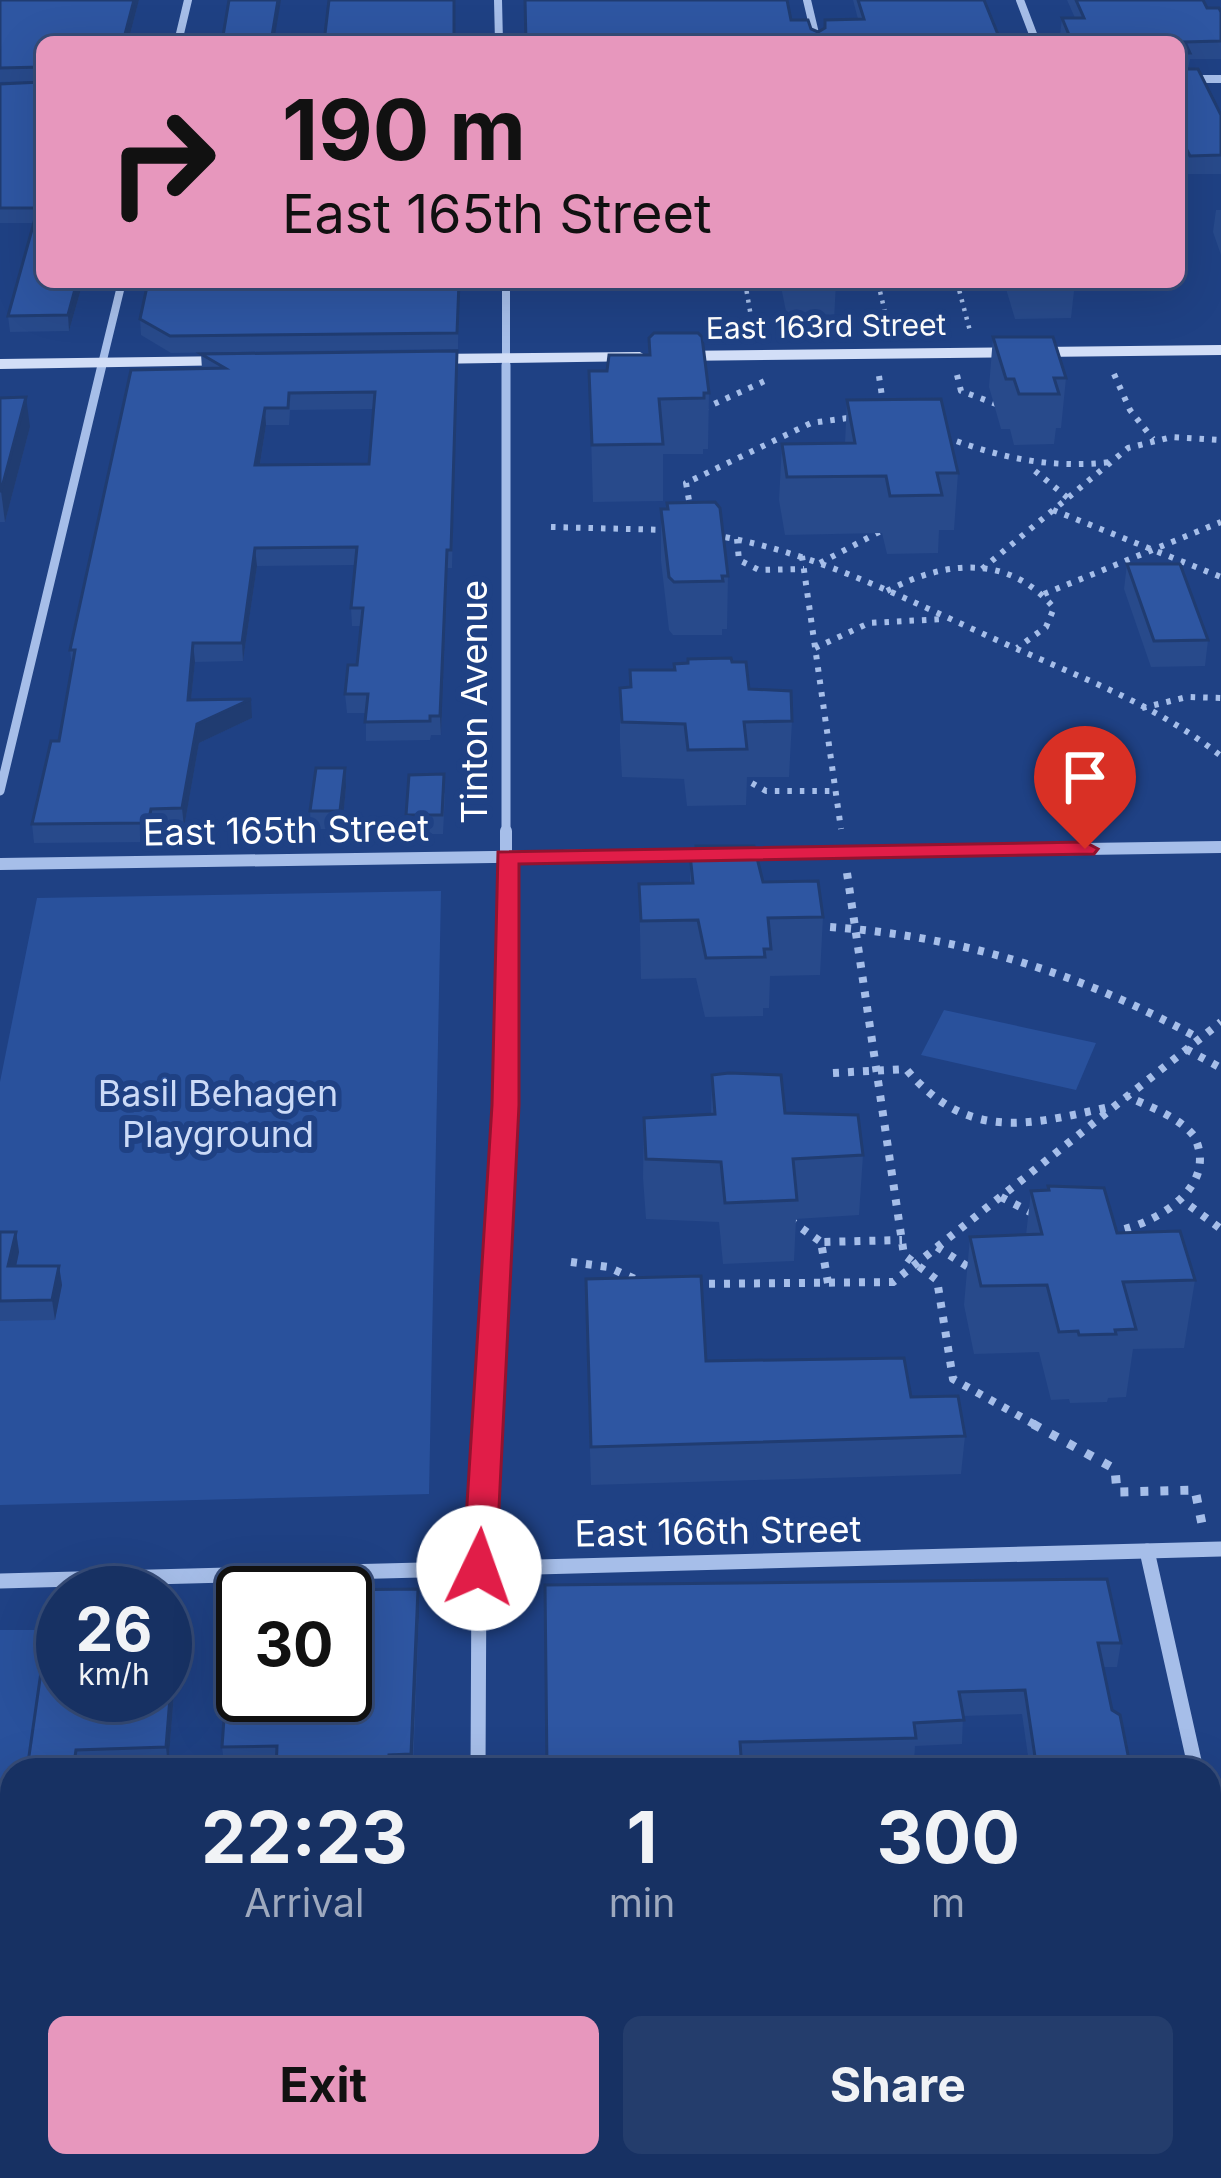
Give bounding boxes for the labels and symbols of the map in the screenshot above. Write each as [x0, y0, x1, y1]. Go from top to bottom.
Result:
street label: East 163rd Street [705, 306, 947, 346]
street label: Tinton Avenue [452, 580, 496, 824]
pin [1034, 726, 1136, 849]
street label: East 165th Street [142, 806, 430, 854]
park label: Basil Behagen Playground [98, 1071, 338, 1156]
position arrow [416, 1505, 542, 1631]
street label: East 166th Street [574, 1506, 862, 1555]
speed limit sign: 30 [216, 1566, 372, 1722]

